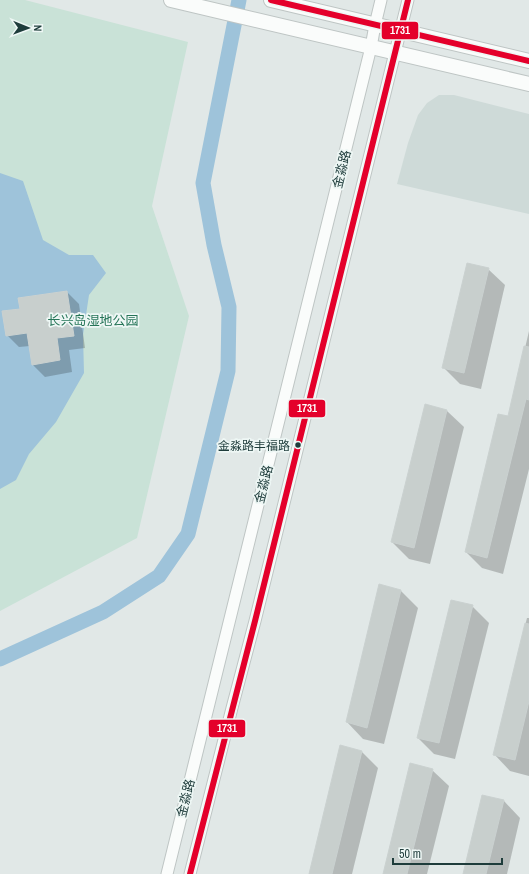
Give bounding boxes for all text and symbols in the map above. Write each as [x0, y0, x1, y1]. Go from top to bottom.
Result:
north arrow [8, 8, 48, 48]
line badge: 1731 [381, 21, 419, 40]
text: 1731 [390, 23, 410, 37]
text: N [31, 25, 45, 32]
street label: 金淼路 [329, 148, 354, 190]
park label: 长兴岛湿地公园 [47, 312, 139, 329]
line badge: 1731 [288, 399, 326, 418]
text: 1731 [297, 401, 317, 415]
place label: 金淼路丰福路 [218, 438, 290, 454]
marker: 金淼路丰福路 [293, 440, 303, 450]
street label: 金淼路 [251, 463, 276, 505]
line badge: 1731 [208, 719, 246, 738]
text: 1731 [217, 721, 237, 735]
street label: 金淼路 [173, 777, 198, 819]
scale bar [393, 840, 502, 866]
text: 50 m [399, 846, 421, 862]

